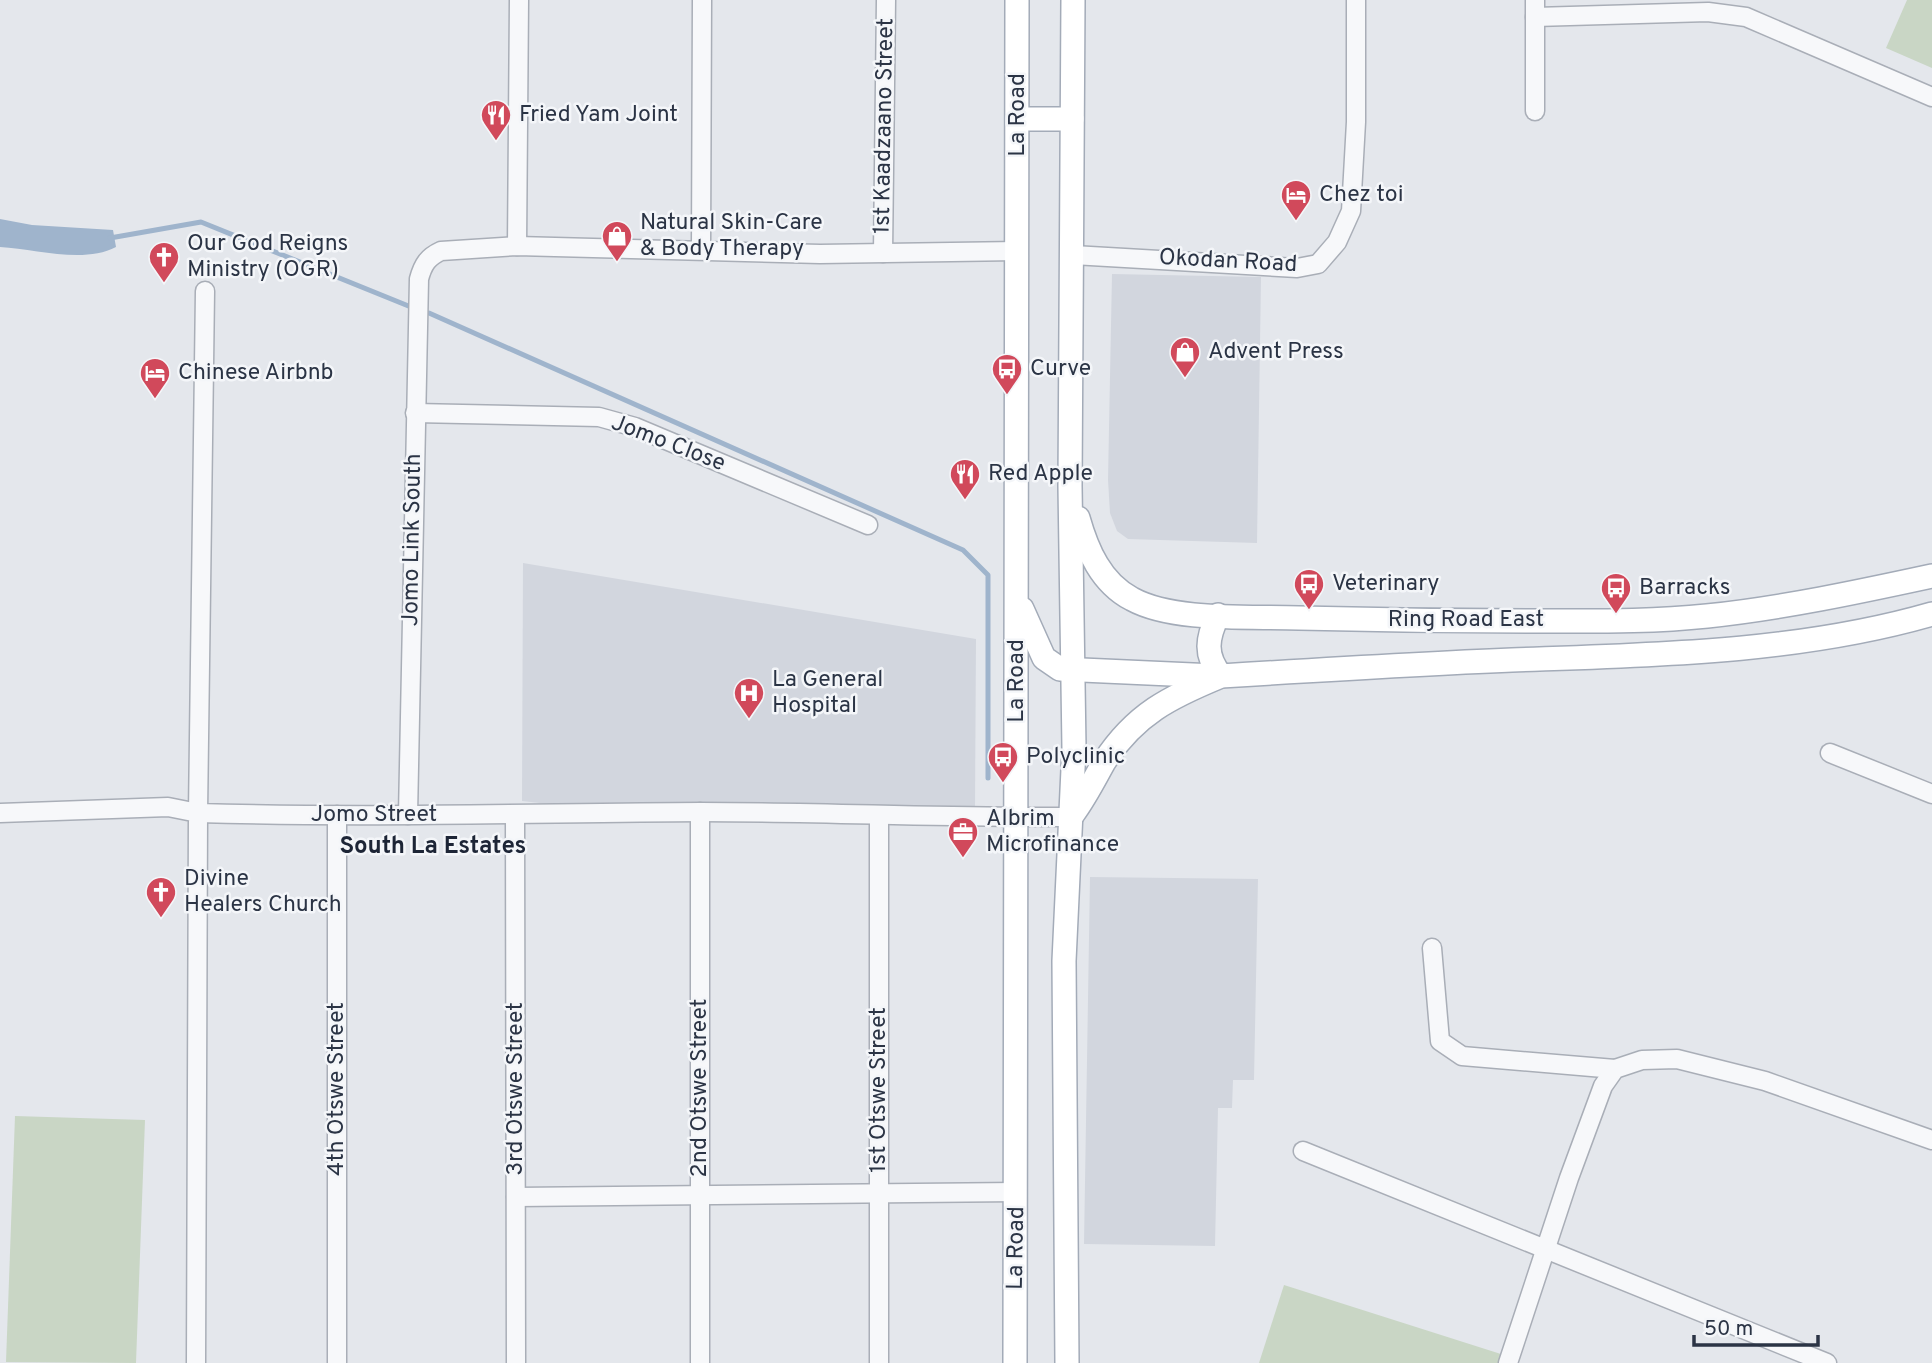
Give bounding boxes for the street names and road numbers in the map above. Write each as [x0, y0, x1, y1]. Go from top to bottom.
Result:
street label: 1st Kaadzaano Street [869, 18, 901, 234]
street label: La Road [1004, 73, 1033, 157]
street label: Okodan Road [1158, 244, 1298, 280]
street label: Jomo Close [607, 409, 729, 479]
street label: Jomo Link South [397, 453, 429, 627]
street label: Ring Road East [1388, 606, 1544, 635]
street label: La Road [1003, 639, 1032, 723]
street label: Jomo Street [311, 801, 437, 830]
street label: 2nd Otswe Street [686, 999, 715, 1177]
street label: 4th Otswe Street [323, 1002, 352, 1176]
street label: 3rd Otswe Street [502, 1002, 531, 1176]
street label: 1st Otswe Street [865, 1007, 894, 1173]
street label: La Road [1002, 1206, 1032, 1290]

